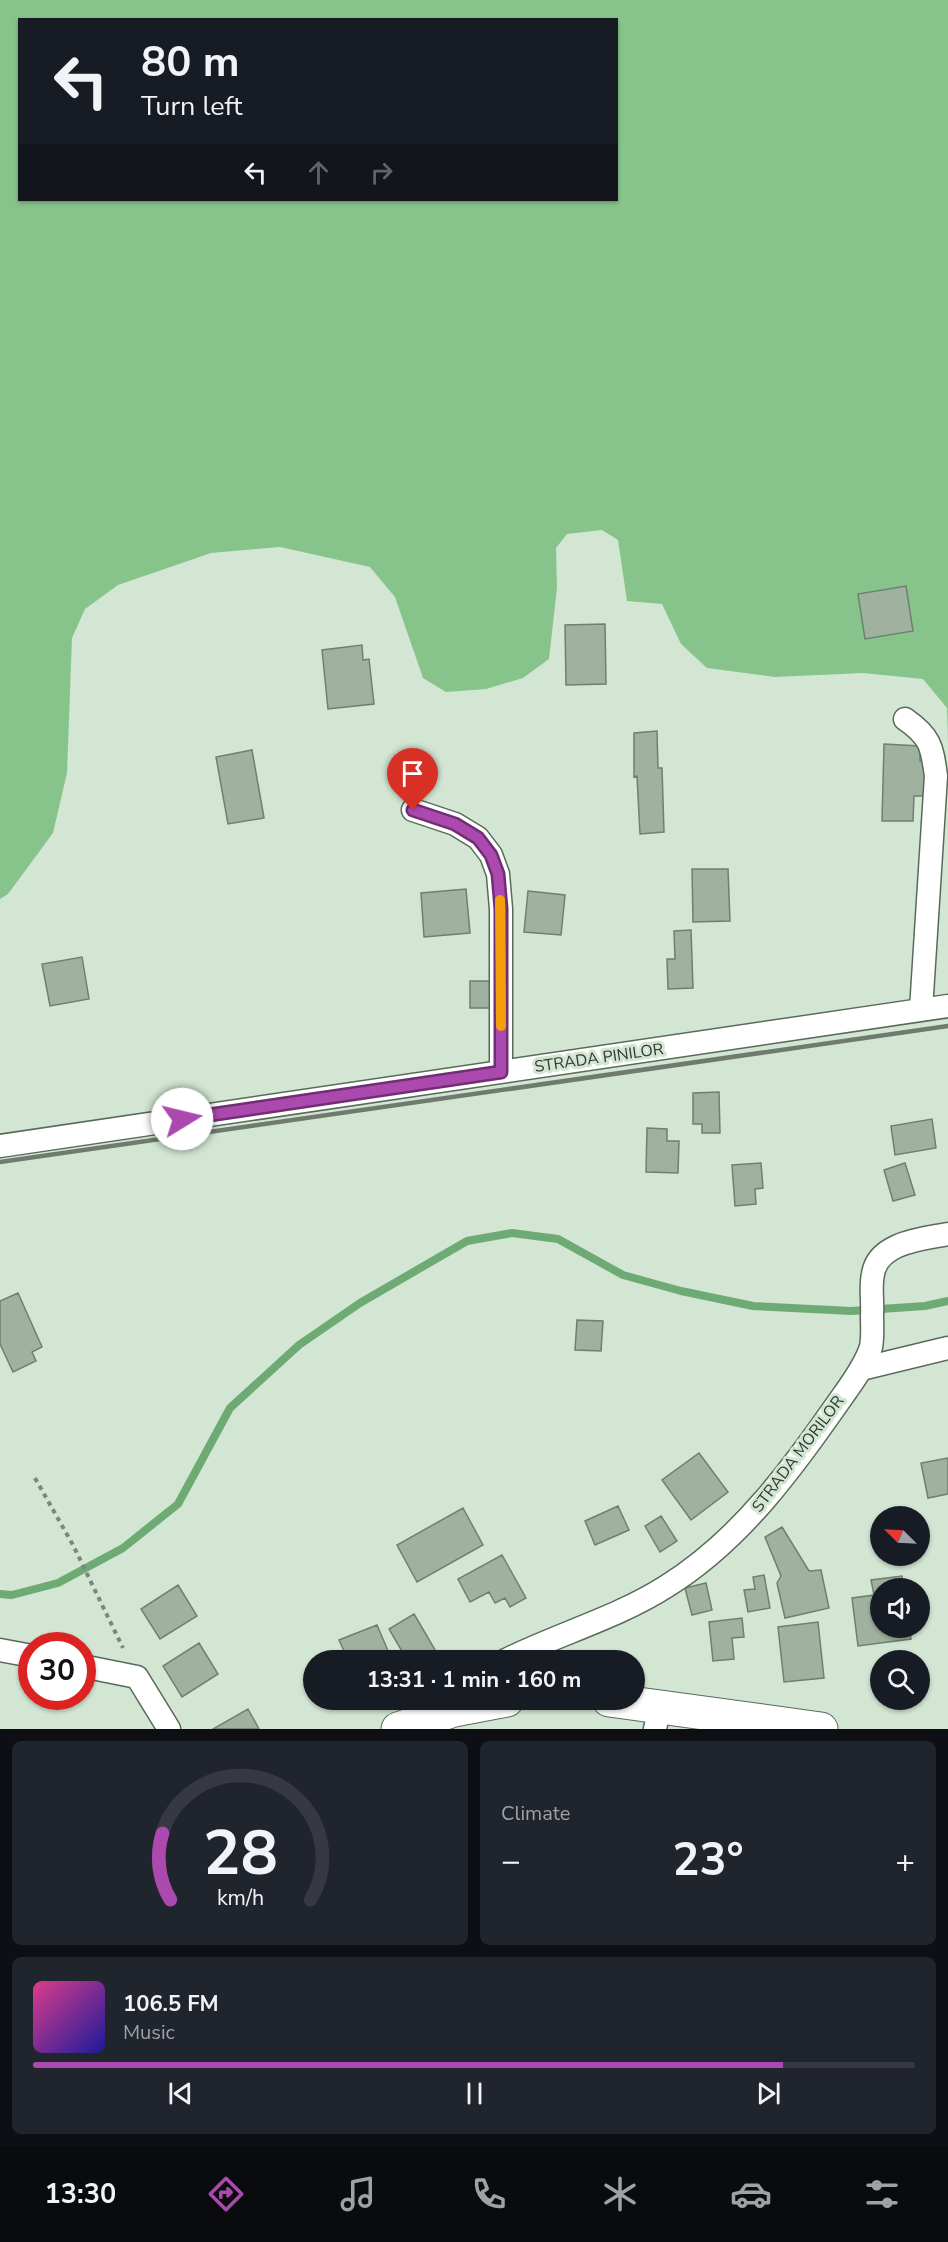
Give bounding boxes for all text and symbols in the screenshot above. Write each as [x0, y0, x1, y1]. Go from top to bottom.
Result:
text: 80 m [141, 34, 240, 91]
icon: left [42, 42, 120, 120]
text: Turn left [141, 88, 242, 125]
icon: left [239, 156, 272, 189]
icon: ahead [302, 156, 335, 189]
icon: right [365, 156, 398, 189]
pin [387, 748, 438, 810]
icon: arrive [396, 757, 429, 790]
street label: STRADA PINILOR [533, 1038, 665, 1078]
position arrow [150, 1087, 214, 1151]
street label: STRADA MORILOR [747, 1391, 849, 1517]
north arrow [870, 1506, 930, 1566]
map controls [870, 1506, 930, 1710]
button: sound [870, 1578, 930, 1638]
speed limit sign: 30 [18, 1632, 96, 1710]
button: search [870, 1650, 930, 1710]
text: 13:31 · 1 min · 160 m [367, 1665, 581, 1695]
text: Climate [501, 1800, 570, 1827]
text: 28 [203, 1811, 277, 1896]
text: 23° [672, 1830, 744, 1891]
text: − [501, 1839, 521, 1884]
text: + [895, 1839, 915, 1884]
text: km/h [216, 1883, 264, 1913]
text: 106.5 FM [123, 1989, 219, 2019]
text: Music [123, 2019, 175, 2046]
icon: previous [164, 2077, 197, 2110]
icon: pause [458, 2077, 491, 2110]
icon: next [752, 2077, 785, 2110]
icon: directions [205, 2173, 247, 2215]
icon: music [337, 2173, 379, 2215]
icon: phone [468, 2173, 510, 2215]
icon: climate [599, 2173, 641, 2215]
icon: car [730, 2173, 772, 2215]
icon: filters [861, 2173, 903, 2215]
text: 13:30 [45, 2176, 116, 2213]

